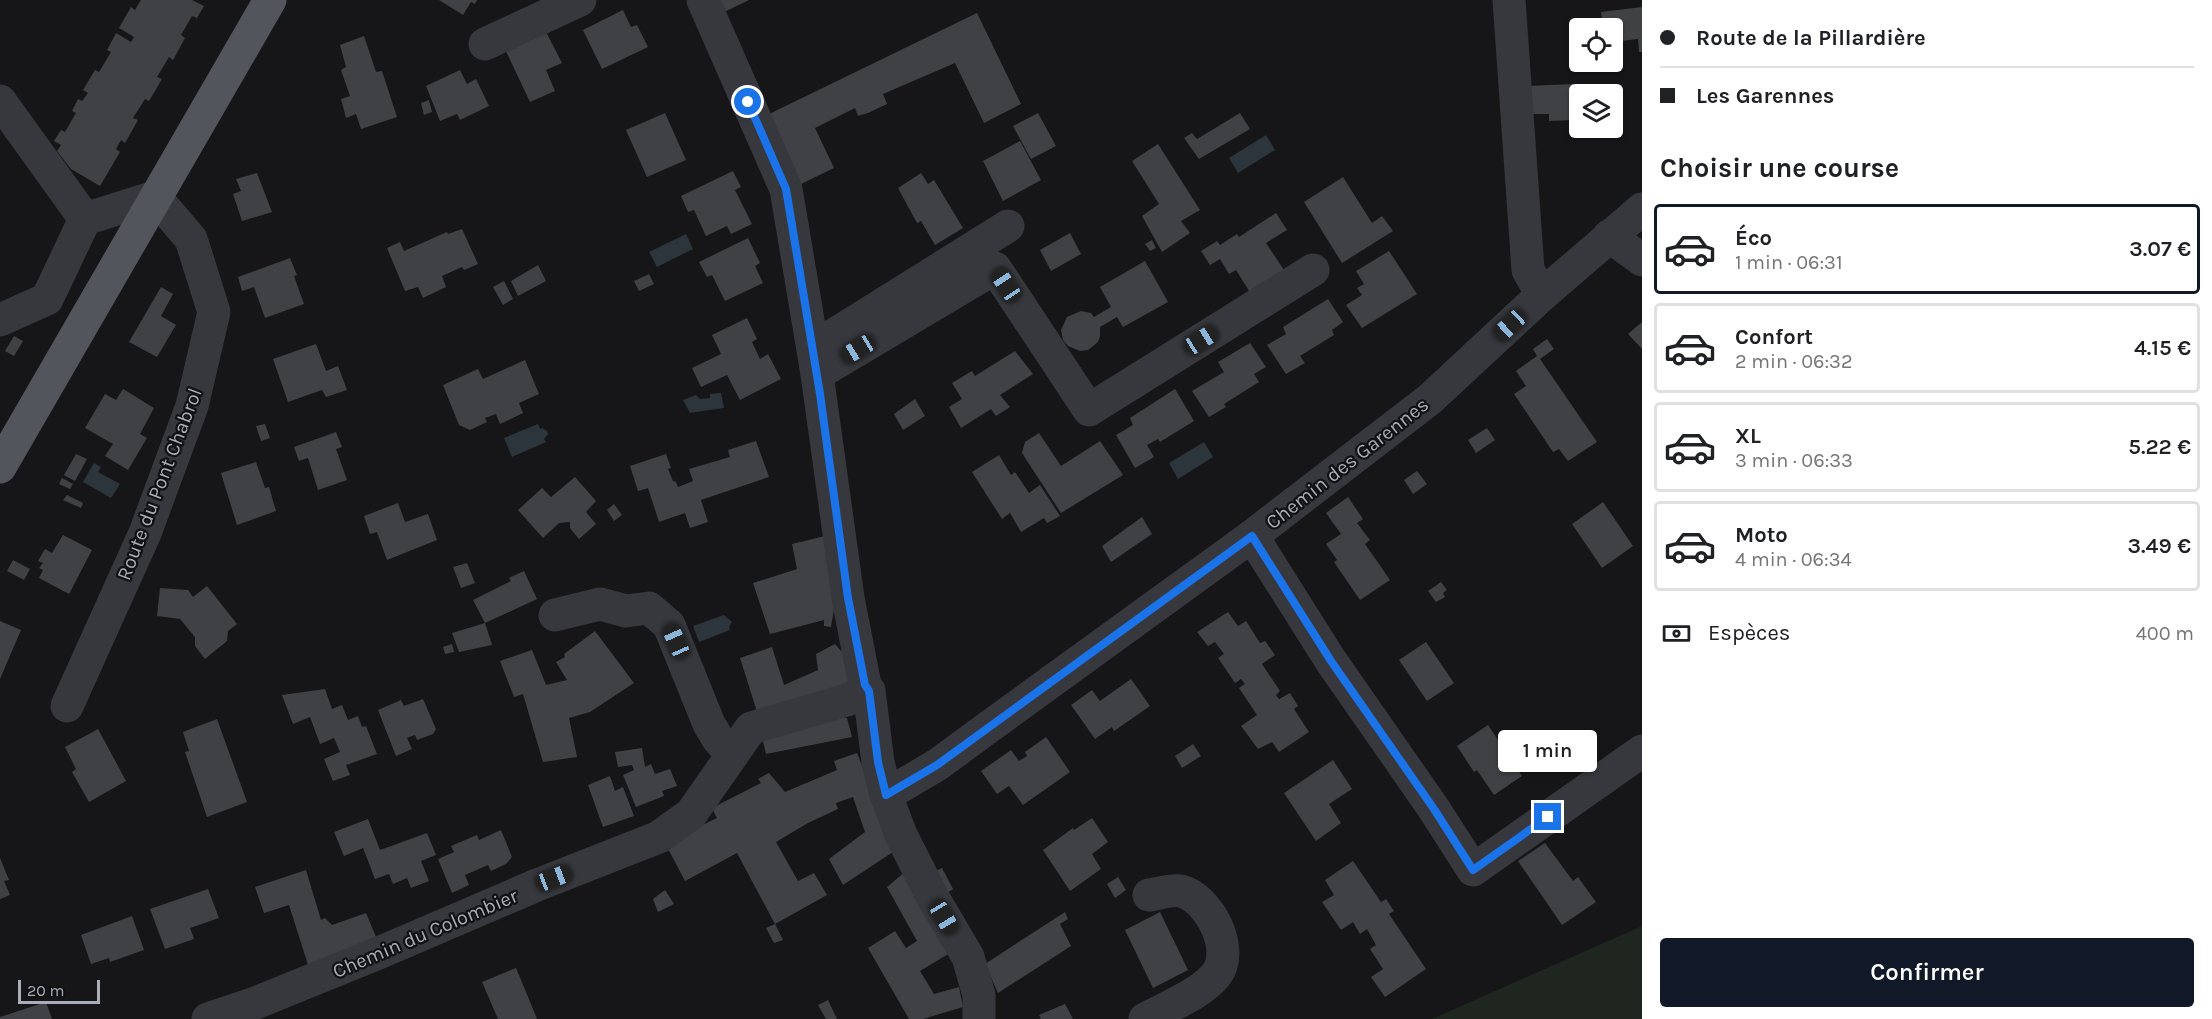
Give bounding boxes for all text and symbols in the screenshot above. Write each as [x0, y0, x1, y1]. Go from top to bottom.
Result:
map controls [1569, 18, 1623, 138]
button: locate [1569, 18, 1623, 72]
text: Route de la Pillardière [1696, 25, 1926, 51]
text: Les Garennes [1696, 83, 1834, 109]
button: layers [1569, 84, 1623, 138]
route start [734, 88, 761, 115]
text: Choisir une course [1660, 152, 1899, 184]
icon: car [1663, 222, 1717, 276]
text: Éco [1735, 225, 1772, 251]
text: 3.07 € [2129, 236, 2191, 262]
text: 1 min · 06:31 [1735, 251, 1843, 274]
car [988, 265, 1024, 305]
car [1491, 306, 1529, 344]
icon: car [1663, 321, 1717, 375]
car [1181, 323, 1221, 357]
text: Confort [1735, 324, 1813, 350]
car [838, 332, 878, 366]
text: 4.15 € [2134, 335, 2191, 361]
text: 2 min · 06:32 [1735, 350, 1852, 373]
street label: Route du Pont Chabrol [112, 385, 207, 583]
street label: Chemin des Garennes [1262, 393, 1433, 534]
icon: car [1663, 420, 1717, 474]
text: XL [1735, 423, 1761, 449]
text: 5.22 € [2128, 434, 2191, 460]
text: 3 min · 06:33 [1735, 449, 1853, 472]
icon: car [1663, 519, 1717, 573]
text: Moto [1735, 522, 1788, 548]
text: 3.49 € [2128, 533, 2191, 559]
text: 4 min · 06:34 [1735, 548, 1852, 571]
icon: cash [1660, 617, 1693, 650]
text: Espèces [1708, 620, 1790, 646]
car [660, 621, 692, 661]
text: 400 m [2136, 622, 2194, 645]
callout: 1 min [1498, 730, 1598, 772]
text: 1 min [1523, 739, 1572, 762]
route end [1534, 803, 1561, 830]
car [534, 863, 574, 893]
street label: Chemin du Colombier [329, 884, 522, 983]
car [927, 897, 961, 937]
button: Confirmer [1660, 938, 2194, 1007]
scale bar [18, 977, 100, 1004]
text: 20 m [27, 981, 65, 1000]

